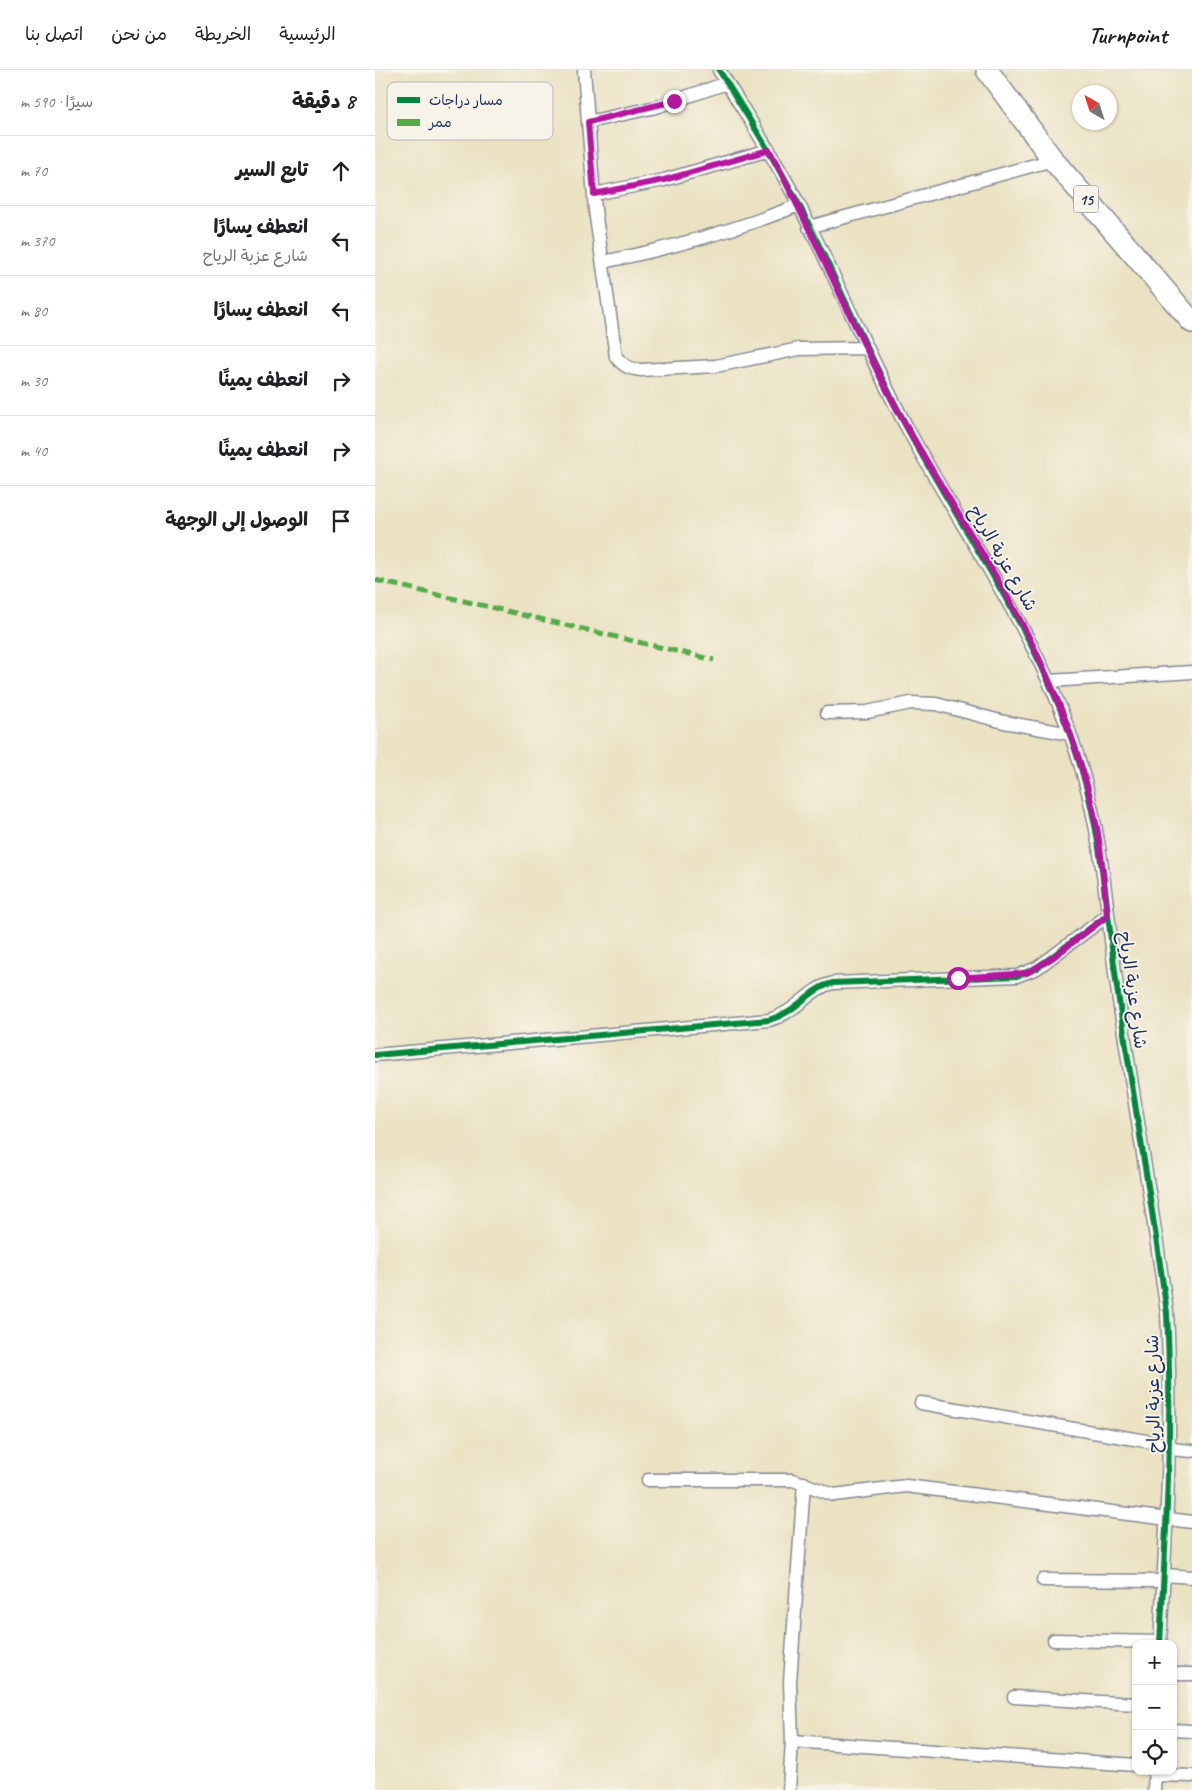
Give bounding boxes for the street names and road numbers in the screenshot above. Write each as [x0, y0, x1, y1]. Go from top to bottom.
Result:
road number: 15 [1073, 186, 1099, 212]
street label: شارع عزبة الرياح [963, 501, 1042, 615]
street label: شارع عزبة الرياح [1113, 930, 1152, 1050]
street label: شارع عزبة الرياح [1141, 1335, 1166, 1453]

